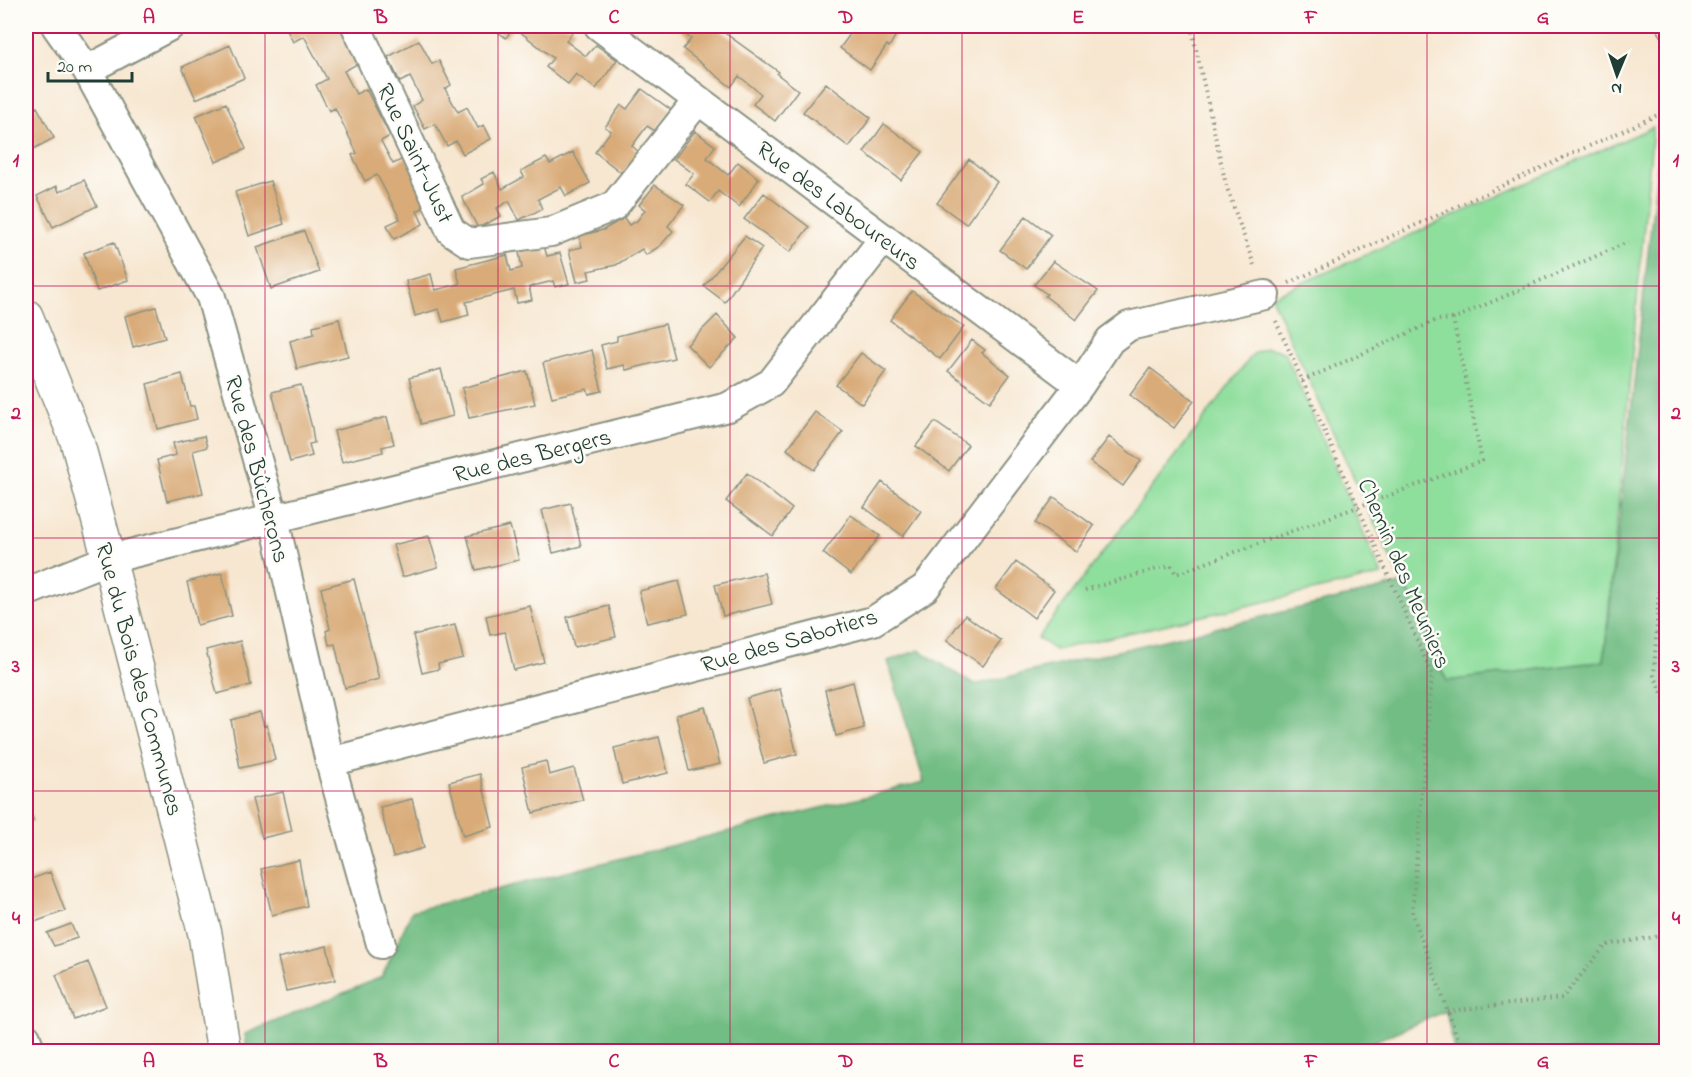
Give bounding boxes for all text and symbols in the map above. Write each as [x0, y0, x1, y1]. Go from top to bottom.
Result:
text: A [143, 4, 155, 33]
text: B [373, 4, 388, 33]
text: C [609, 4, 620, 33]
text: D [838, 4, 853, 33]
text: E [1072, 4, 1084, 33]
text: F [1304, 4, 1318, 33]
text: G [1537, 4, 1550, 33]
scale bar [48, 45, 132, 83]
north arrow [1587, 45, 1647, 105]
text: 20 m [57, 55, 92, 81]
text: N [1611, 76, 1622, 100]
street label: Rue Saint-Just [366, 78, 461, 230]
street label: Rue des Laboureurs [748, 133, 927, 281]
text: 1 [13, 147, 20, 176]
text: 1 [1673, 147, 1680, 176]
street label: Rue des Bûcherons [214, 372, 297, 567]
text: 2 [10, 400, 21, 429]
text: 2 [1670, 400, 1681, 429]
street label: Rue des Bergers [450, 421, 615, 494]
street label: Chemin des Meuniers [1347, 473, 1459, 675]
street label: Rue du Bois des Communes [84, 539, 191, 820]
street label: Rue des Sabotiers [697, 600, 882, 684]
text: 3 [11, 653, 20, 682]
text: 3 [1671, 653, 1680, 682]
text: 4 [12, 905, 21, 934]
text: 4 [1672, 905, 1681, 934]
text: A [143, 1048, 155, 1077]
text: B [373, 1048, 388, 1077]
text: C [609, 1048, 620, 1077]
text: D [838, 1048, 853, 1077]
text: E [1072, 1048, 1084, 1077]
text: F [1304, 1048, 1318, 1077]
text: G [1537, 1048, 1550, 1077]

